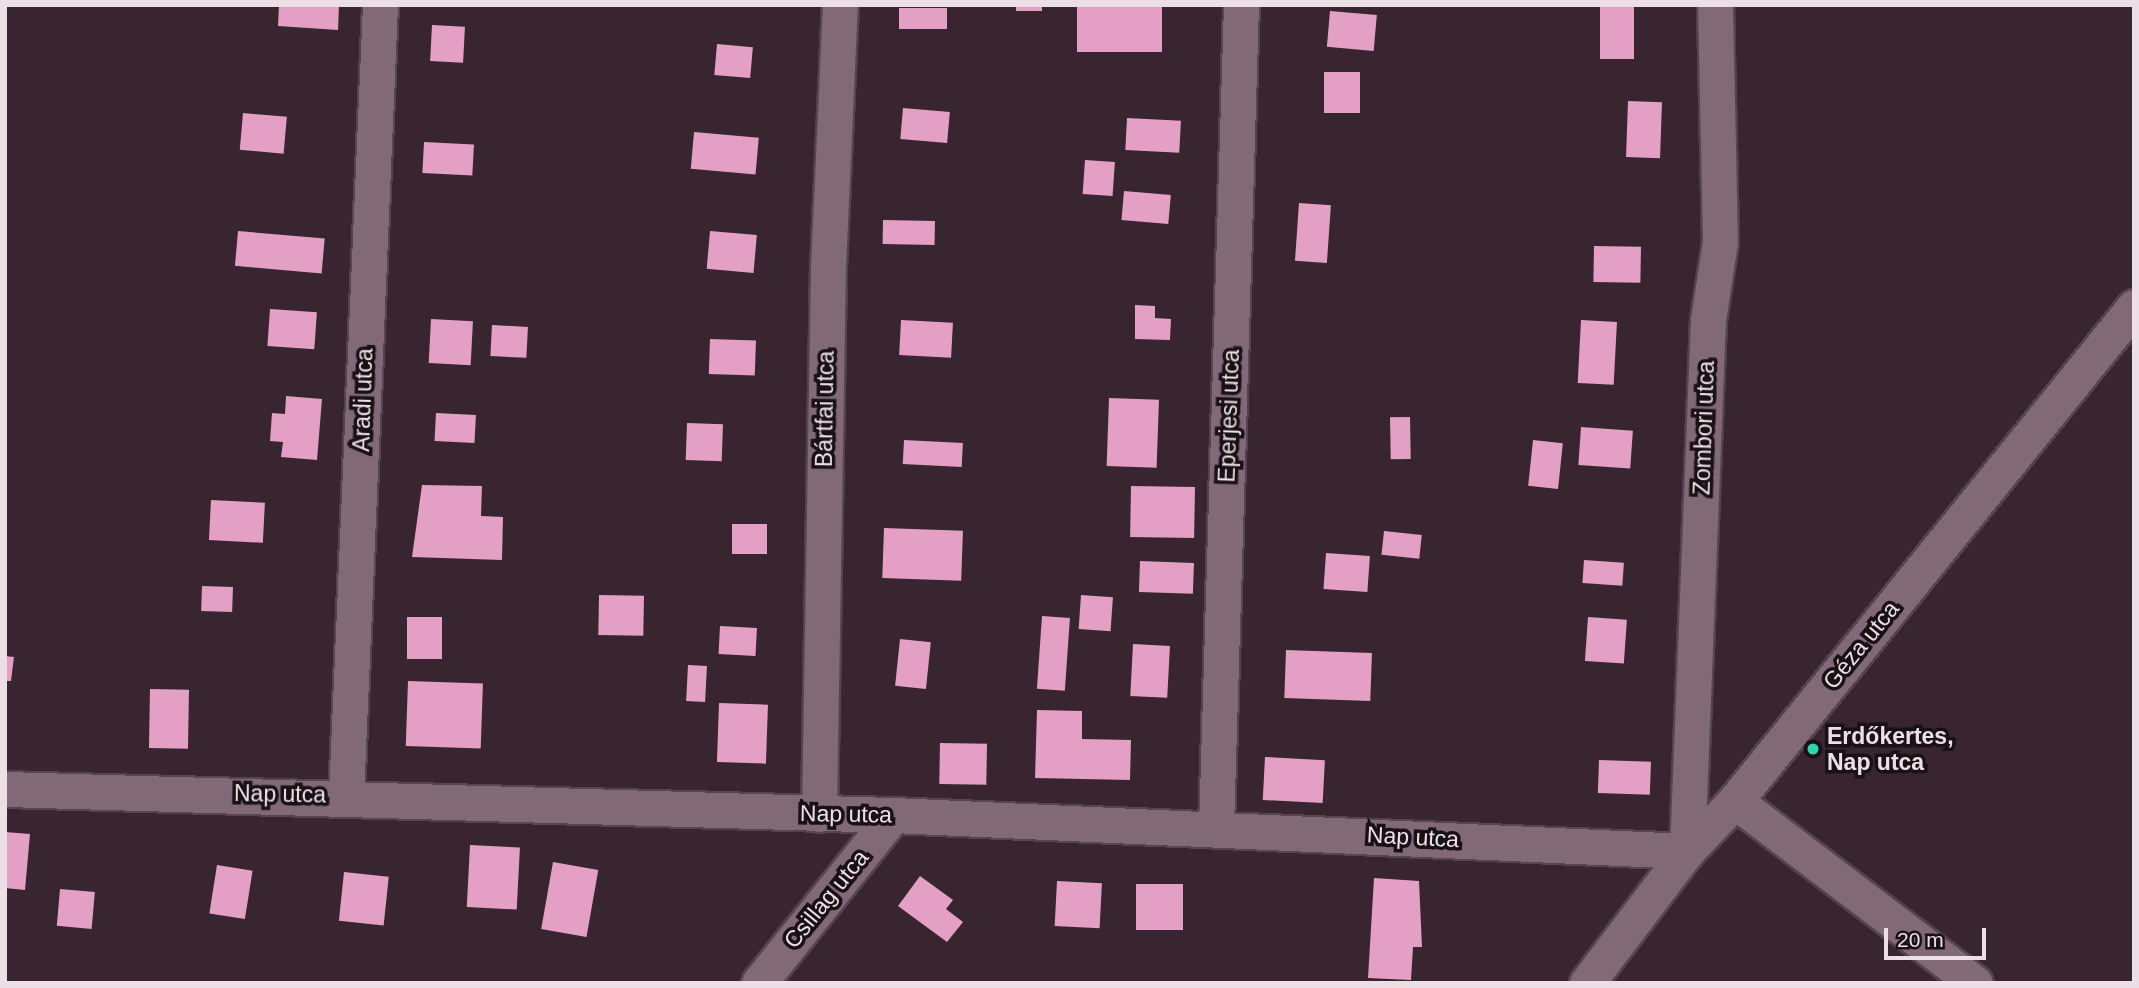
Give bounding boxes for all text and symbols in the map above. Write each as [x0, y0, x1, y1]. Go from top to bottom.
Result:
street label: Aradi utca [347, 348, 379, 452]
street label: Eperjesi utca [1213, 349, 1245, 483]
street label: Bártfai utca [810, 351, 840, 467]
street label: Zombori utca [1688, 360, 1720, 496]
street label: Géza utca [1817, 596, 1905, 694]
place label: Erdőkertes, Nap utca [1827, 722, 1954, 776]
marker: Erdőkertes, Nap utca [1805, 741, 1821, 757]
street label: Nap utca [234, 779, 326, 809]
street label: Nap utca [800, 799, 892, 829]
street label: Nap utca [1366, 821, 1460, 853]
street label: Csillag utca [778, 844, 874, 954]
scale bar [1887, 914, 1988, 958]
text: 20 m [1897, 928, 1944, 951]

